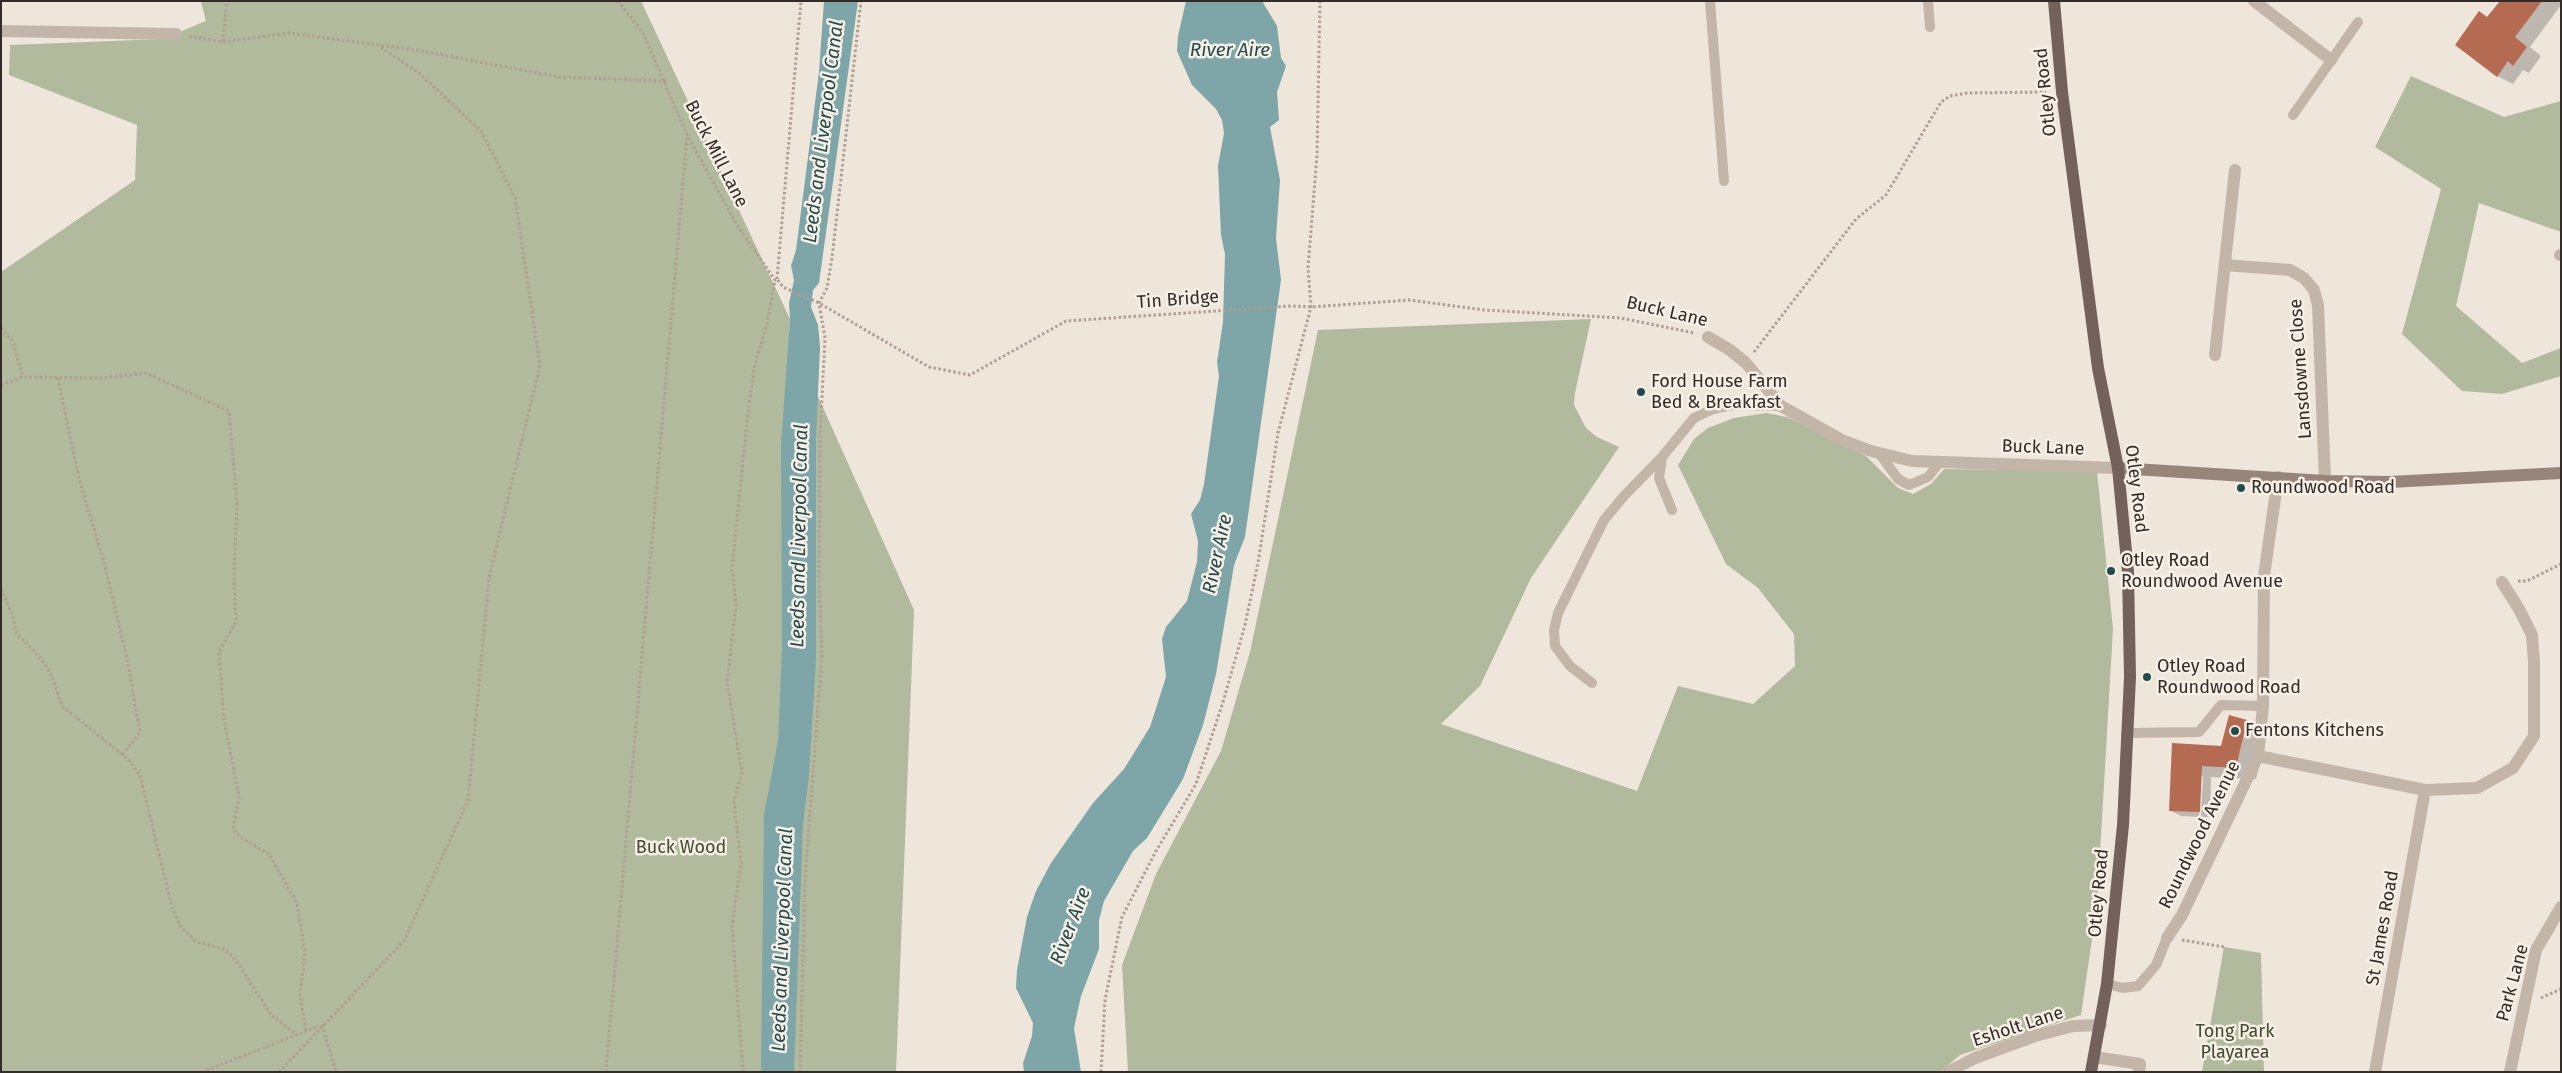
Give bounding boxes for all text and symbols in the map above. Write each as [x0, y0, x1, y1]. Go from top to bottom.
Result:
water label: Leeds and Liverpool Canal [799, 20, 849, 244]
water label: River Aire [1190, 40, 1270, 62]
street label: Otley Road [2031, 47, 2061, 137]
street label: Buck Mill Lane [680, 97, 752, 211]
street label: Tin Bridge [1136, 286, 1220, 314]
street label: Buck Lane [1624, 292, 1710, 332]
street label: Lansdowne Close [2285, 298, 2317, 440]
place label: Ford House Farm Bed & Breakfast [1651, 371, 1788, 414]
marker: Ford House Farm Bed & Breakfast [1635, 386, 1647, 398]
water label: Leeds and Liverpool Canal [787, 424, 813, 648]
street label: Buck Lane [2001, 436, 2085, 460]
street label: Otley Road [2120, 444, 2152, 534]
place label: Roundwood Road [2251, 477, 2395, 499]
marker: Roundwood Road [2235, 482, 2247, 494]
water label: River Aire [1198, 512, 1238, 596]
place label: Otley Road Roundwood Avenue [2121, 550, 2283, 592]
marker: Otley Road Roundwood Avenue [2105, 565, 2117, 577]
place label: Otley Road Roundwood Road [2157, 656, 2301, 699]
marker: Otley Road Roundwood Road [2141, 671, 2153, 683]
place label: Fentons Kitchens [2245, 720, 2384, 742]
marker: Fentons Kitchens [2229, 725, 2241, 737]
street label: Roundwood Avenue [2155, 757, 2245, 913]
water label: Leeds and Liverpool Canal [768, 828, 798, 1052]
park label: Buck Wood [636, 837, 726, 859]
street label: Otley Road [2084, 848, 2114, 938]
street label: St James Road [2362, 869, 2404, 987]
water label: River Aire [1046, 884, 1096, 968]
street label: Park Lane [2492, 942, 2534, 1024]
street label: Esholt Lane [1970, 1002, 2066, 1052]
park label: Tong Park Playarea [2196, 1021, 2274, 1064]

